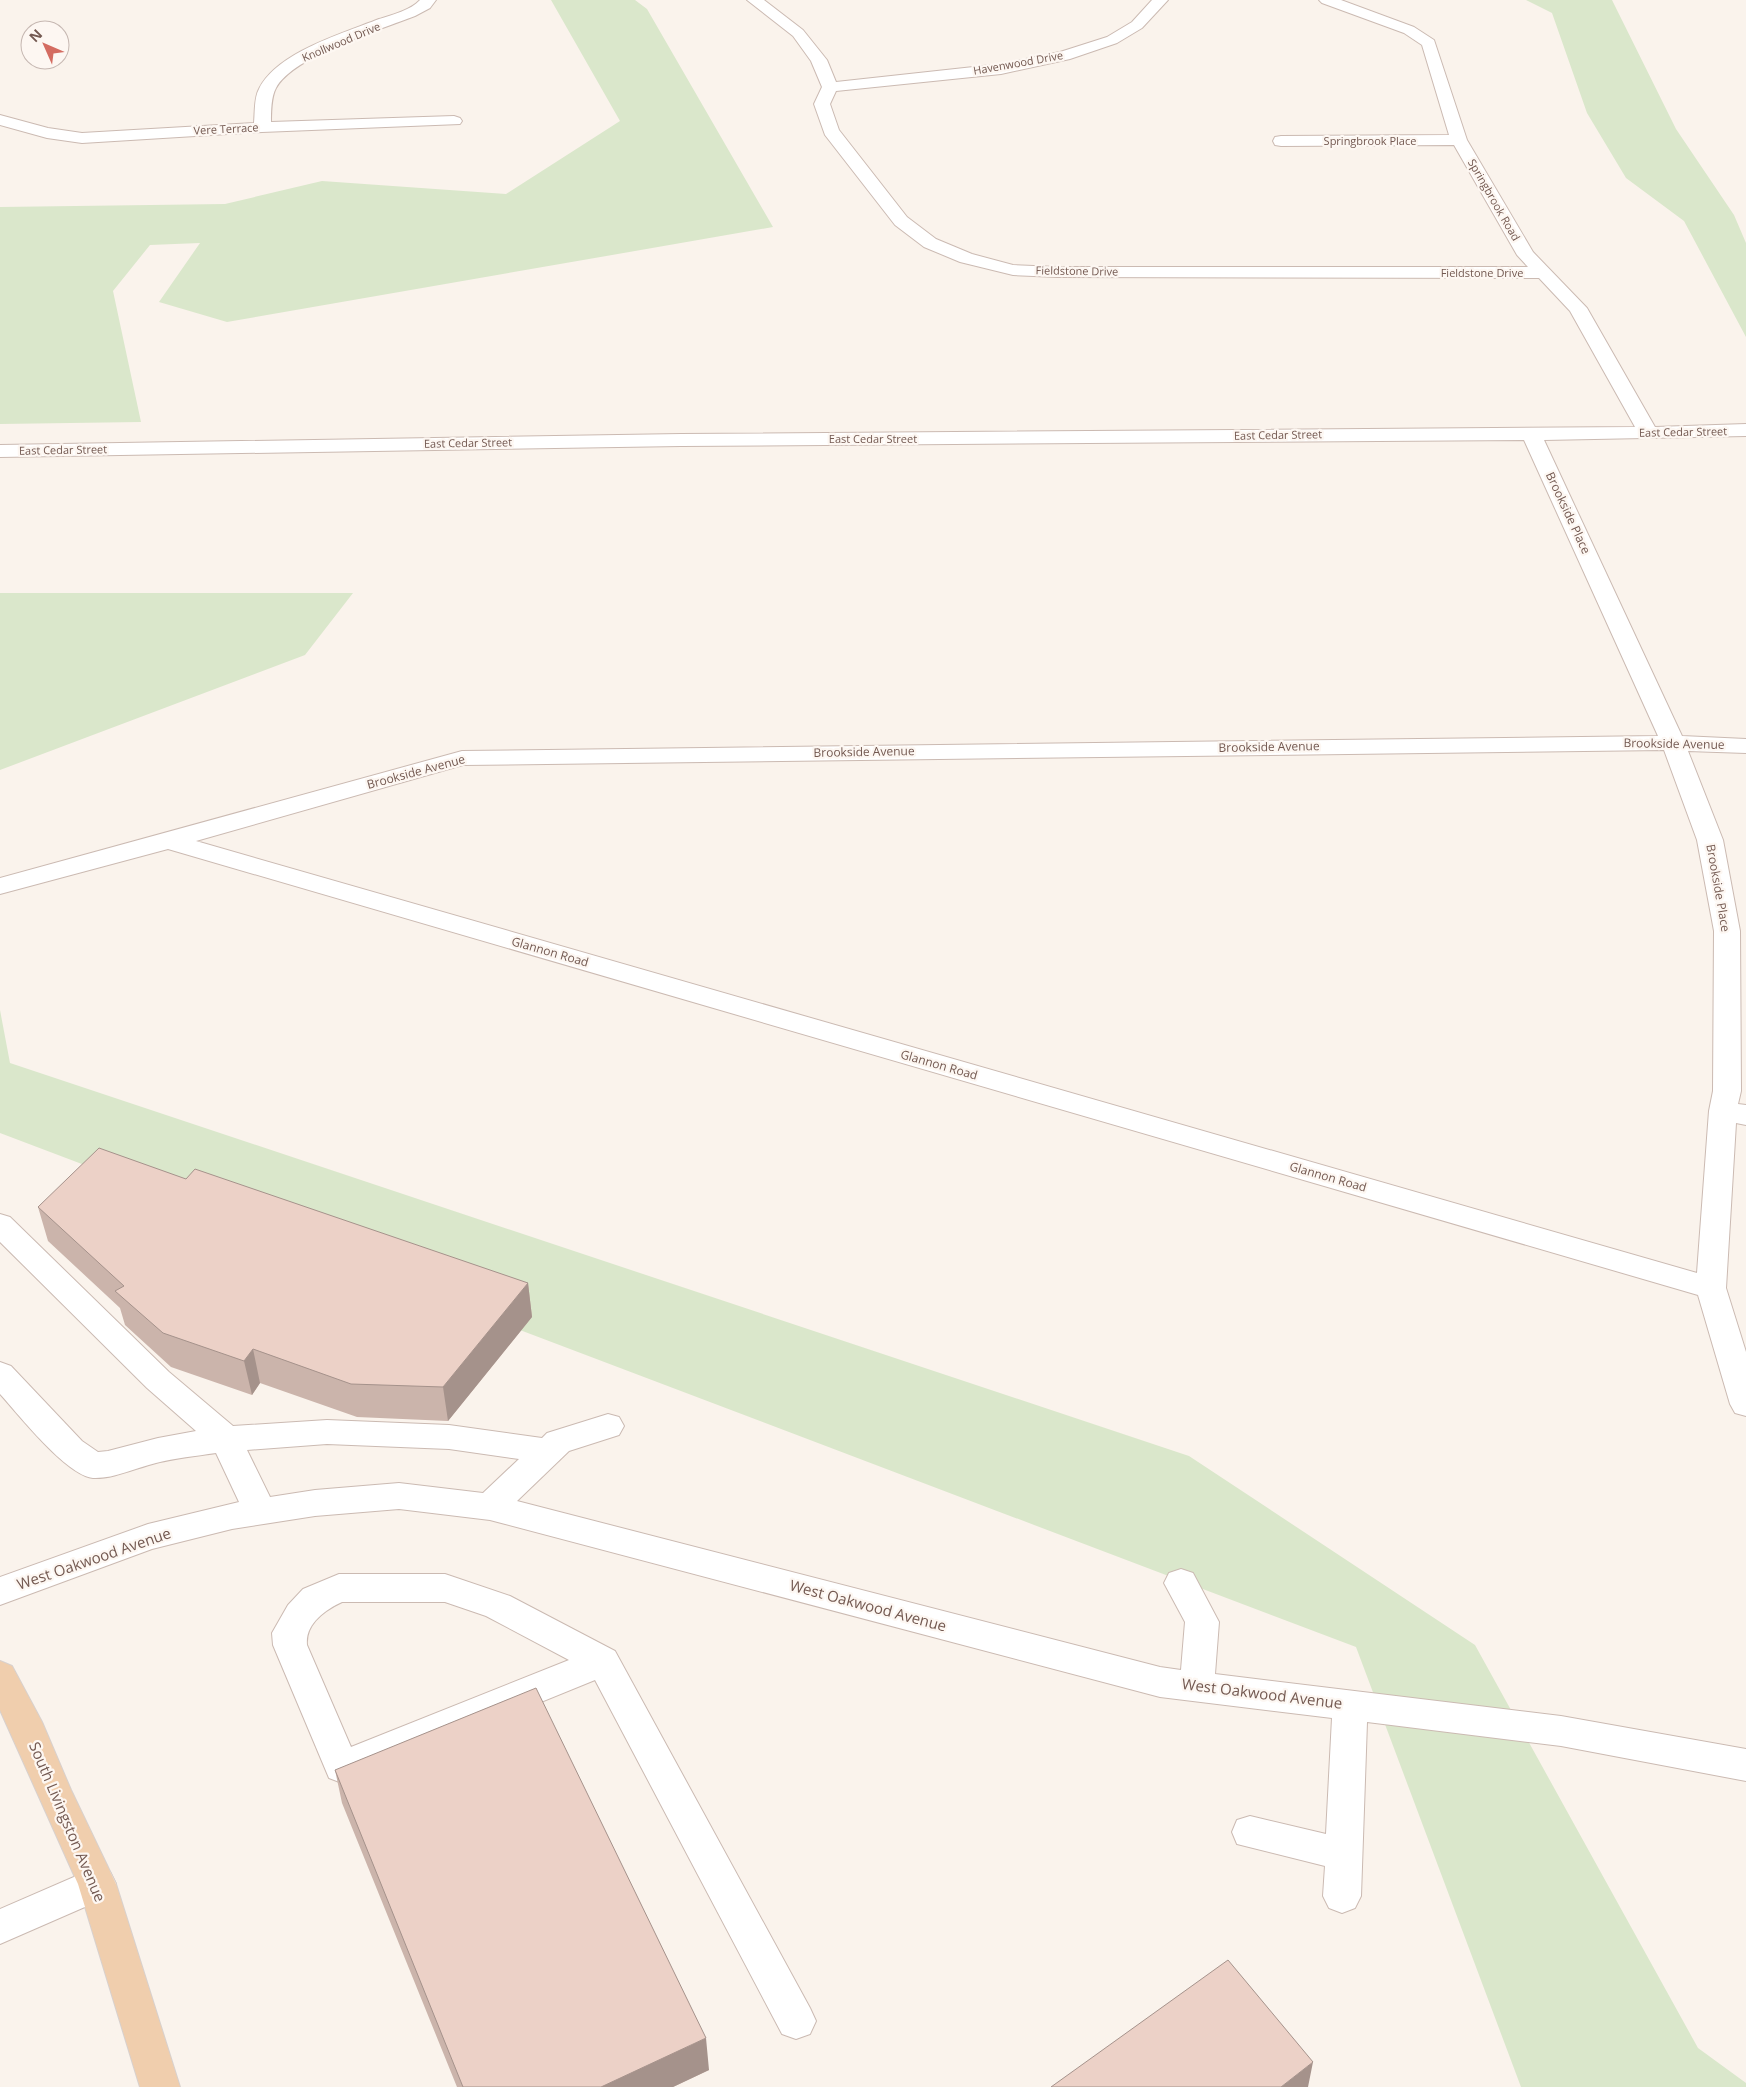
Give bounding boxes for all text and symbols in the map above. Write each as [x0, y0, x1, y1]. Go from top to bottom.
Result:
street label: Knollwood Drive [299, 18, 382, 65]
north arrow [20, 20, 70, 70]
text: N [25, 25, 46, 46]
street label: Havenwood Drive [972, 47, 1064, 78]
street label: Vere Terrace [193, 119, 259, 138]
street label: Springbrook Place [1324, 133, 1416, 148]
street label: Springbrook Road [1465, 156, 1524, 243]
street label: Fieldstone Drive [1036, 262, 1118, 279]
street label: Fieldstone Drive [1441, 265, 1523, 280]
street label: East Cedar Street [1639, 423, 1727, 440]
street label: East Cedar Street [1234, 426, 1322, 443]
street label: East Cedar Street [829, 431, 917, 446]
street label: East Cedar Street [424, 434, 512, 451]
street label: East Cedar Street [19, 441, 107, 458]
street label: Brookside Place [1542, 469, 1595, 557]
street label: Brookside Avenue [1623, 734, 1725, 753]
street label: Brookside Avenue [1218, 737, 1320, 756]
street label: Brookside Avenue [813, 742, 915, 761]
street label: Brookside Avenue [365, 750, 467, 793]
street label: Brookside Place [1702, 843, 1735, 933]
street label: Glannon Road [510, 932, 591, 971]
street label: Glannon Road [899, 1045, 980, 1084]
street label: Glannon Road [1288, 1157, 1369, 1196]
street label: West Oakwood Avenue [14, 1522, 173, 1594]
street label: West Oakwood Avenue [788, 1574, 949, 1636]
street label: West Oakwood Avenue [1181, 1673, 1343, 1713]
street label: South Livingston Avenue [25, 1739, 111, 1905]

